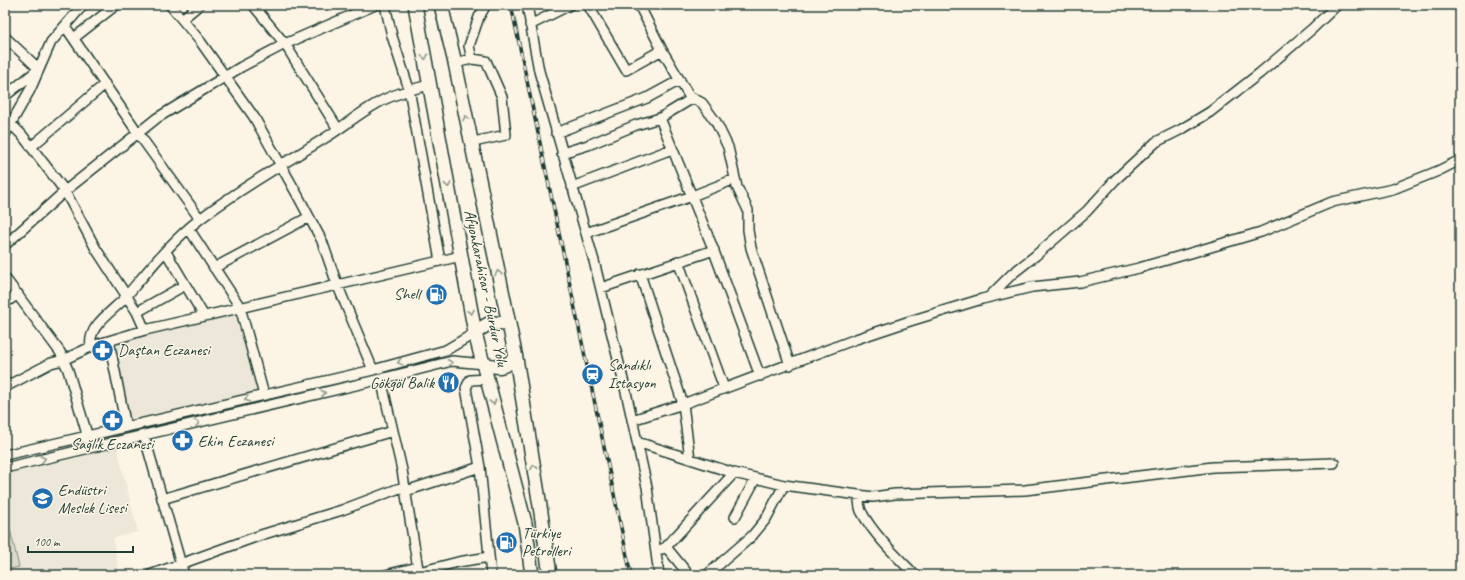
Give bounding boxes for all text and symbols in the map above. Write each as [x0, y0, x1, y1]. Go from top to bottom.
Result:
one-way arrow [420, 54, 428, 60]
one-way arrow [462, 115, 471, 121]
one-way arrow [443, 181, 452, 188]
street label: Afyonkarahisar - Burdur Yolu [460, 208, 513, 369]
one-way arrow [494, 270, 502, 276]
fuel station icon: Shell [423, 281, 449, 307]
place label: Shell [394, 284, 423, 304]
one-way arrow [467, 309, 475, 316]
pharmacy icon: Daştan Eczanesi [89, 337, 115, 363]
place label: Daştan Eczanesi [118, 340, 212, 360]
place label: Sandıklı Istasyon [608, 355, 657, 393]
one-way arrow [397, 358, 404, 366]
one-way arrow [446, 358, 453, 367]
station icon: Sandıklı Istasyon [579, 361, 605, 387]
restaurant icon: Gökgöl Balik [436, 370, 462, 396]
place label: Gökgöl Balik [370, 373, 435, 393]
one-way arrow [320, 390, 326, 398]
one-way arrow [244, 395, 250, 403]
one-way arrow [489, 398, 497, 405]
pharmacy icon: Sağlık Eczanesi [99, 407, 125, 433]
one-way arrow [194, 419, 200, 427]
pharmacy icon: Ekin Eczanesi [170, 428, 196, 454]
place label: Ekin Eczanesi [198, 431, 275, 451]
place label: Sağlık Eczanesi [71, 434, 155, 454]
one-way arrow [39, 455, 46, 464]
one-way arrow [530, 464, 538, 470]
place label: Endüstri Meslek Lisesi [58, 480, 129, 518]
school or university icon: Endüstri Meslek Lisesi [29, 486, 55, 512]
place label: Türkiye Petrolleri [522, 523, 572, 561]
scale bar [28, 528, 133, 554]
fuel station icon: Türkiye Petrolleri [494, 529, 520, 555]
text: 100 m [34, 534, 61, 550]

